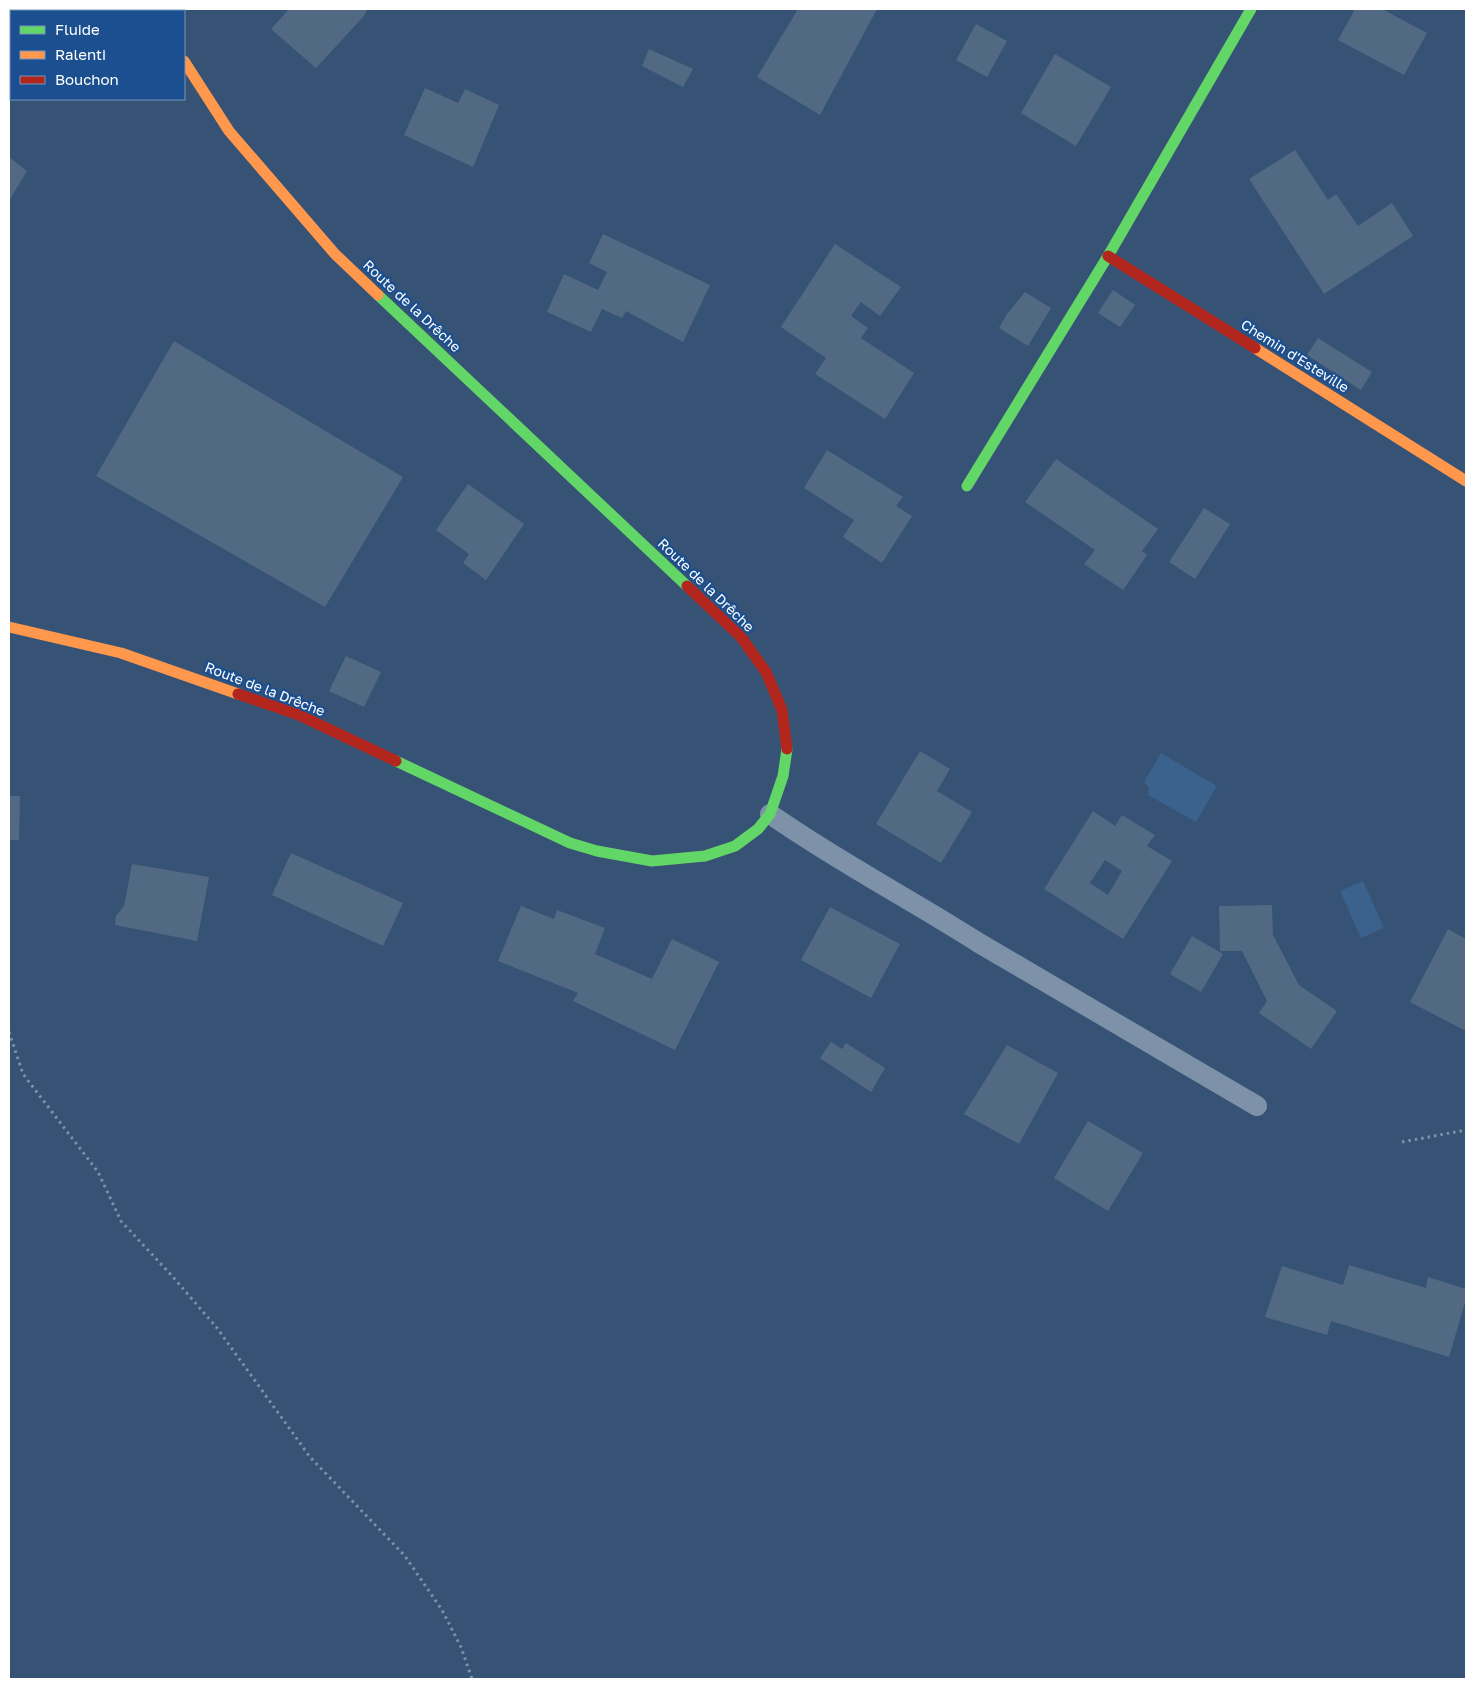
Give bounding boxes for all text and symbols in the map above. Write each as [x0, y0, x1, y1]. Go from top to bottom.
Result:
legend [10, 10, 185, 100]
text: Fluide [55, 20, 100, 38]
text: Ralenti [55, 45, 106, 63]
text: Bouchon [55, 70, 119, 88]
street label: Route de la Drêche [360, 256, 465, 355]
street label: Chemin d'Esteville [1238, 315, 1352, 396]
street label: Route de la Drêche [655, 534, 758, 635]
street label: Route de la Drêche [203, 658, 328, 719]

